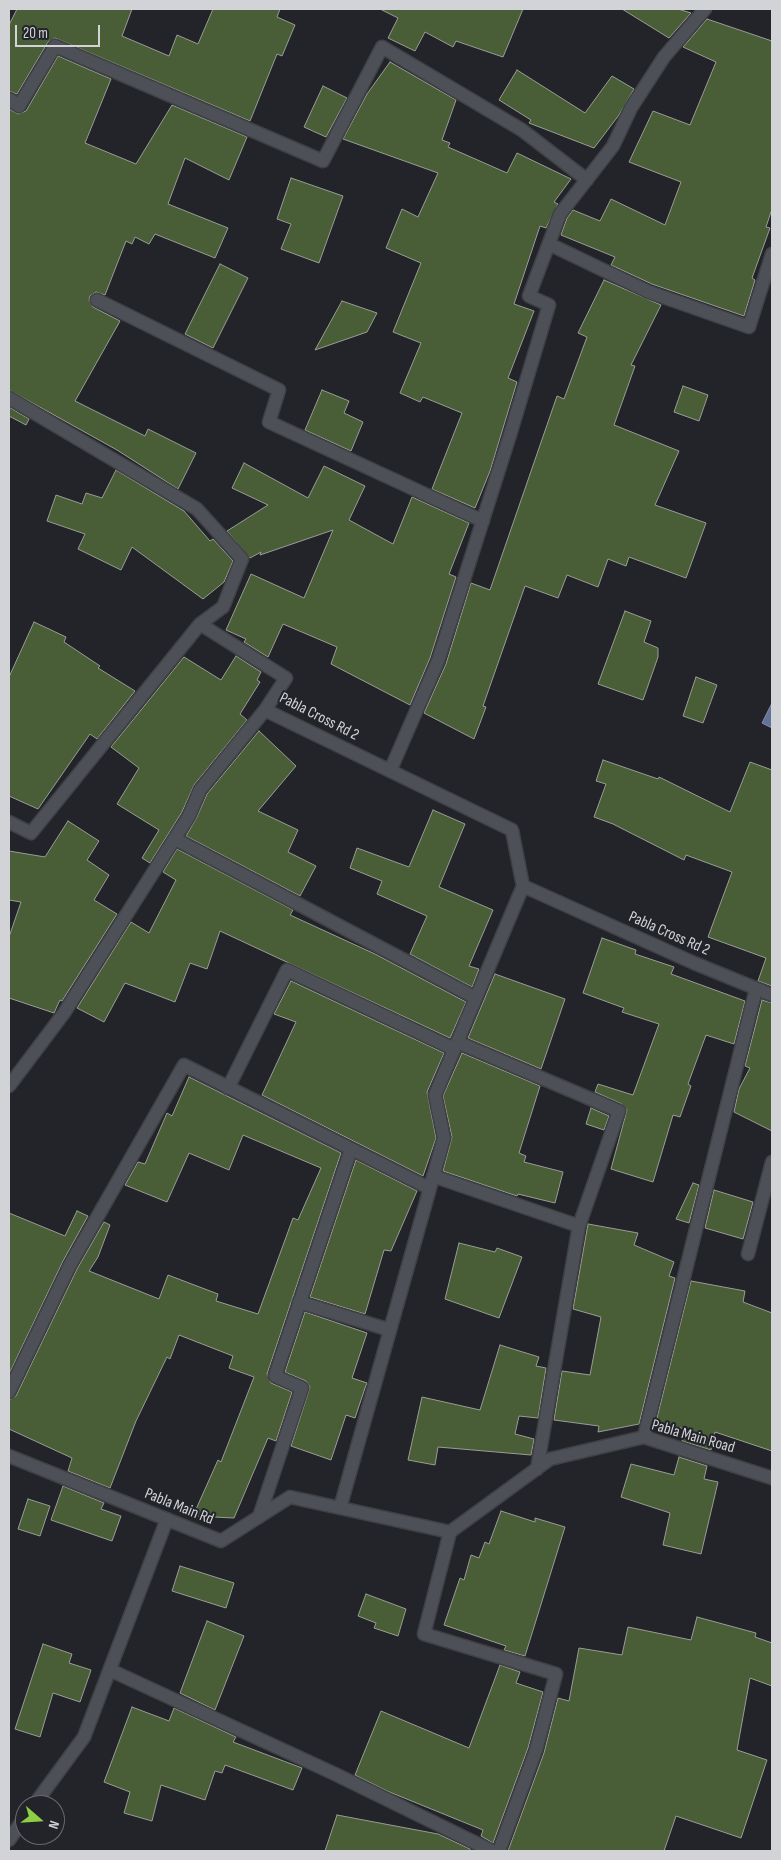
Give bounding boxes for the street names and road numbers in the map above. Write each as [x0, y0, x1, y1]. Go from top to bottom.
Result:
street label: Pabla Cross Rd 2 [276, 689, 362, 745]
street label: Pabla Cross Rd 2 [626, 908, 712, 960]
street label: Pabla Main Road [649, 1416, 737, 1458]
street label: Pabla Main Rd [142, 1484, 216, 1530]

